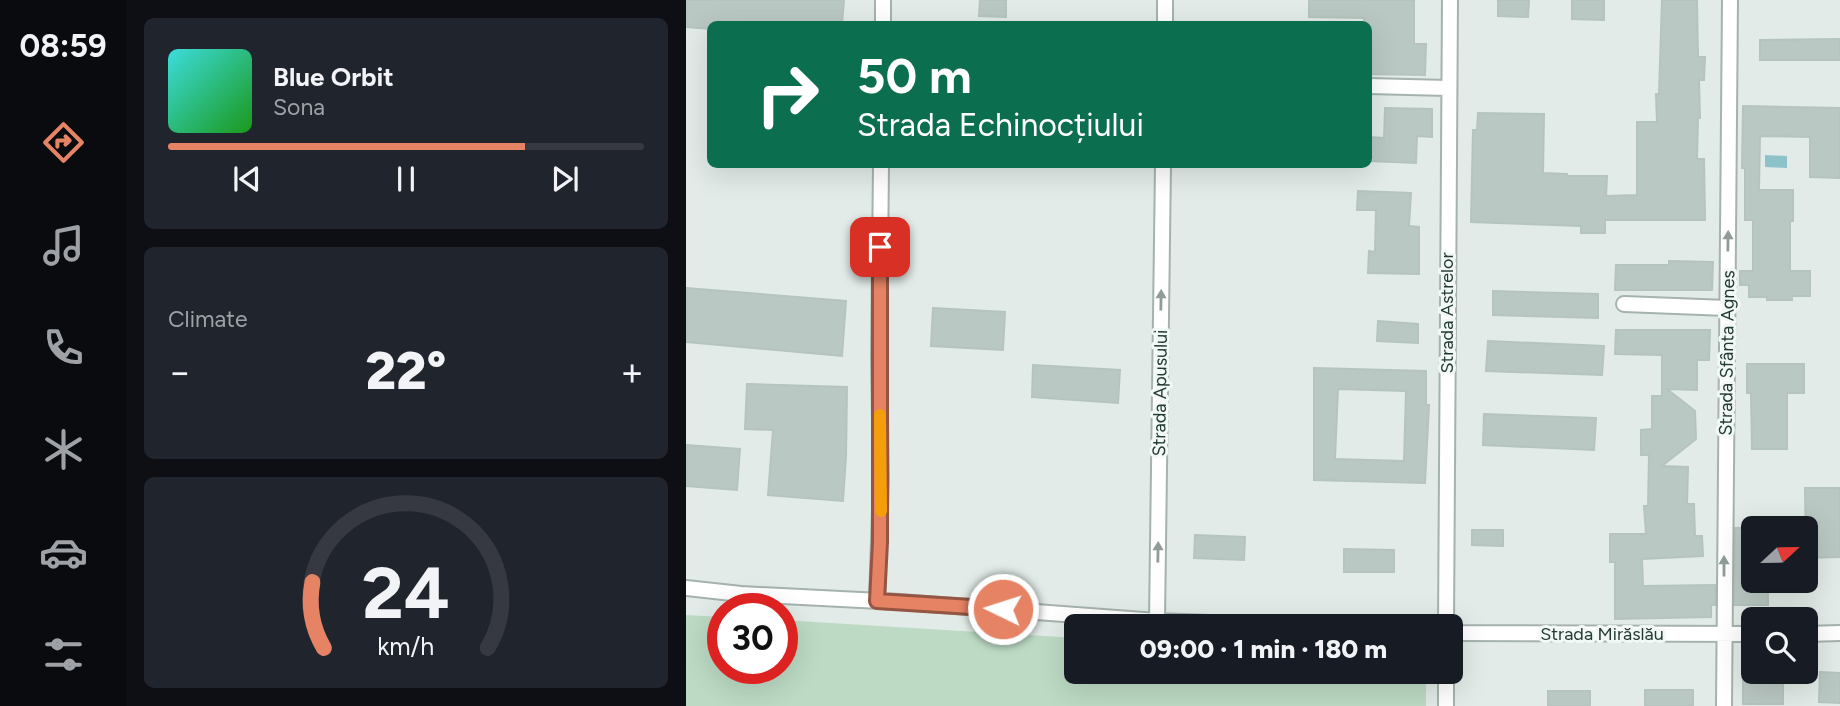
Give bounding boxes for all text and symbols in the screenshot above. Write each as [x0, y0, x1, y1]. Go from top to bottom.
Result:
text: 08:59 [19, 27, 107, 65]
text: 50 m [857, 46, 972, 105]
icon: right [742, 49, 833, 140]
text: Blue Orbit [273, 61, 394, 93]
text: Sona [273, 93, 325, 121]
text: Strada Echinocțiului [857, 106, 1144, 144]
icon: directions [39, 118, 88, 167]
icon: previous [228, 160, 266, 198]
icon: pause [387, 160, 425, 198]
icon: next [546, 160, 584, 198]
pin [850, 217, 910, 277]
icon: music [39, 221, 88, 270]
icon: arrive [861, 228, 899, 266]
one-way arrow [1722, 230, 1734, 252]
street label: Strada Astrelor [1436, 252, 1458, 374]
street label: Strada Sfânta Agnes [1715, 270, 1739, 436]
one-way arrow [1155, 289, 1167, 311]
text: Climate [168, 305, 247, 333]
icon: phone [39, 323, 88, 372]
street label: Strada Apusului [1148, 329, 1172, 457]
text: 22° [365, 340, 447, 402]
text: − [168, 349, 192, 395]
text: + [620, 349, 644, 395]
icon: climate [39, 425, 88, 474]
north arrow [1741, 516, 1818, 593]
map controls [1741, 516, 1818, 684]
icon: car [39, 528, 88, 577]
one-way arrow [1152, 541, 1164, 563]
text: 24 [362, 550, 450, 637]
one-way arrow [1718, 555, 1730, 577]
position arrow [966, 572, 1040, 646]
speed limit sign: 30 [707, 593, 798, 684]
button: search [1741, 607, 1818, 684]
street label: Strada Mirăslău [1540, 623, 1664, 645]
icon: filters [39, 630, 88, 679]
text: km/h [377, 631, 435, 661]
text: 09:00 · 1 min · 180 m [1140, 633, 1387, 665]

